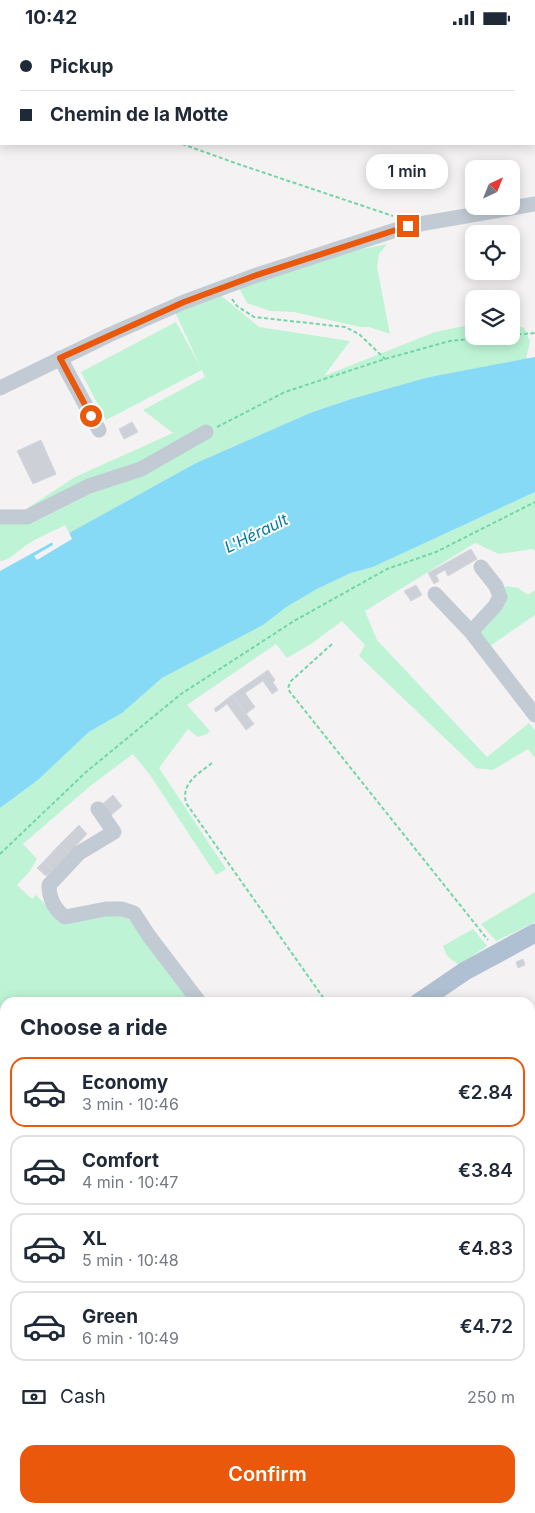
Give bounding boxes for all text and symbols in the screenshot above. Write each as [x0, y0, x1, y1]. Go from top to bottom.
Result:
text: 10:42 [25, 6, 77, 29]
text: Pickup [50, 55, 113, 78]
text: Chemin de la Motte [50, 103, 228, 126]
callout: 1 min [367, 154, 449, 189]
north arrow [465, 160, 520, 215]
map controls [465, 160, 520, 345]
text: 1 min [387, 161, 427, 181]
route end [397, 215, 419, 237]
button: locate [465, 225, 520, 280]
button: layers [465, 290, 520, 345]
route start [80, 405, 102, 427]
water label: L'Hérault [221, 509, 292, 557]
text: Choose a ride [20, 1014, 168, 1040]
icon: car [22, 1070, 67, 1115]
text: Economy [82, 1071, 168, 1094]
text: €2.84 [458, 1081, 513, 1104]
text: 3 min · 10:46 [82, 1094, 179, 1114]
icon: car [22, 1148, 67, 1193]
text: Comfort [82, 1149, 159, 1172]
text: €3.84 [458, 1159, 513, 1182]
text: 4 min · 10:47 [82, 1172, 178, 1192]
icon: car [22, 1226, 67, 1271]
text: XL [82, 1227, 107, 1250]
text: €4.83 [458, 1237, 513, 1260]
text: 5 min · 10:48 [82, 1250, 179, 1270]
icon: car [22, 1304, 67, 1349]
text: Green [82, 1305, 138, 1328]
text: €4.72 [460, 1315, 513, 1338]
text: 6 min · 10:49 [82, 1328, 179, 1348]
icon: cash [20, 1383, 48, 1411]
text: Cash [60, 1385, 106, 1408]
text: 250 m [467, 1387, 515, 1407]
button: Confirm [20, 1445, 515, 1503]

